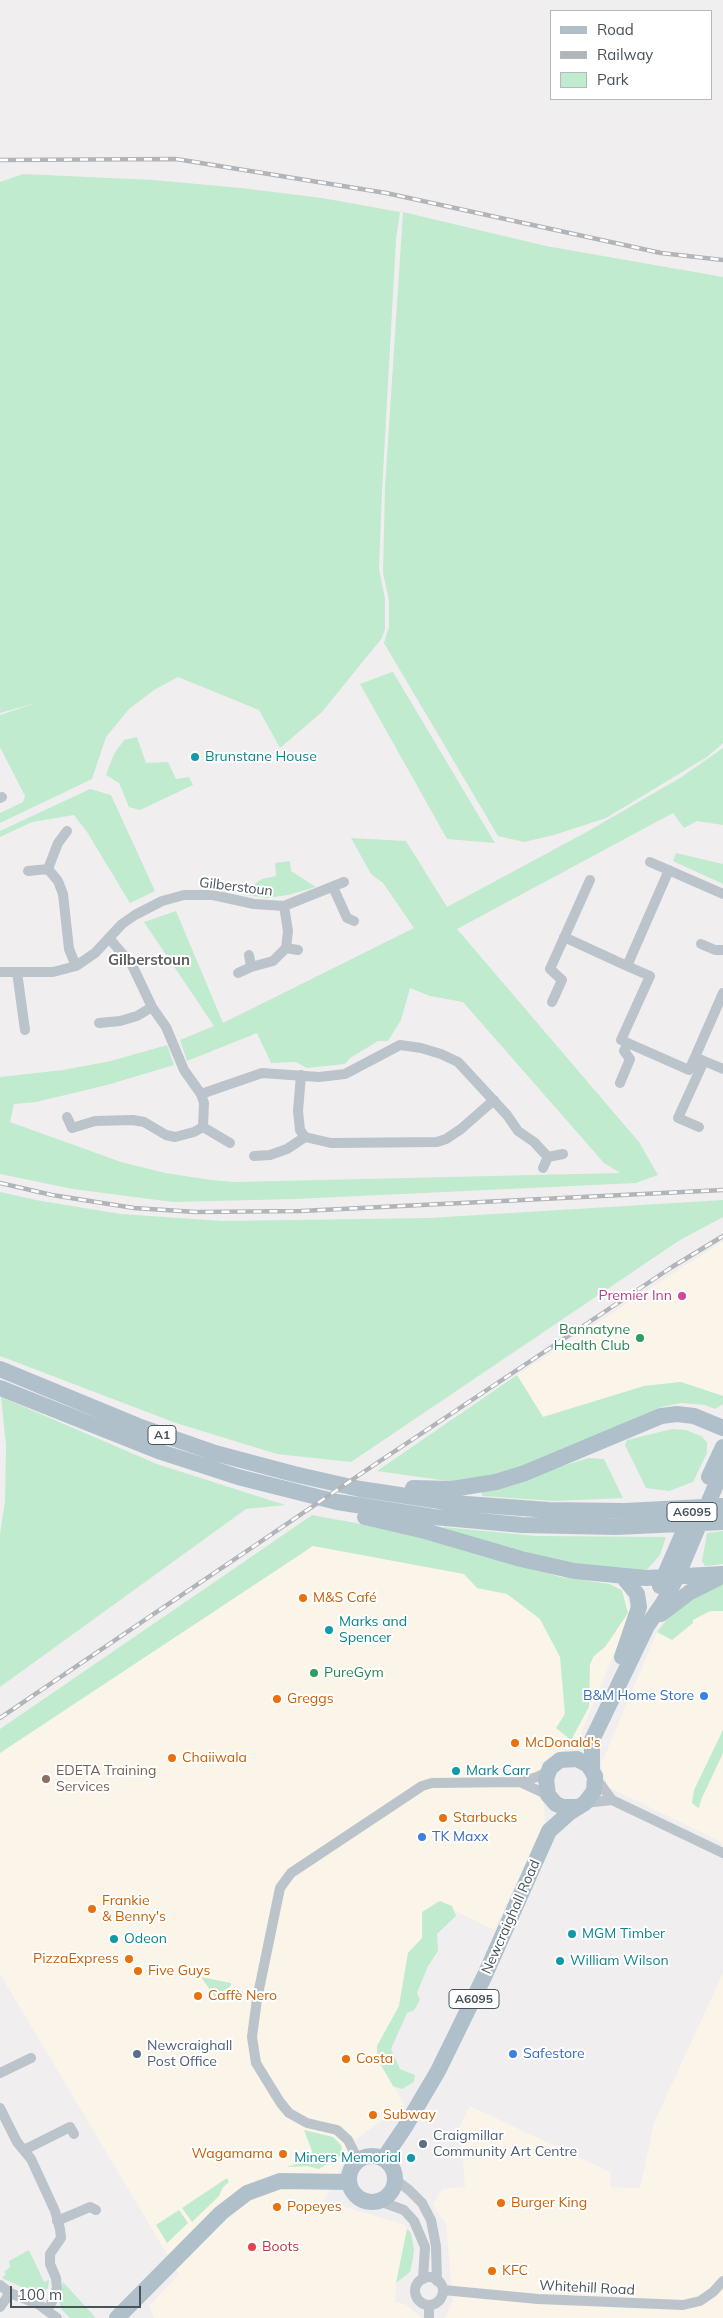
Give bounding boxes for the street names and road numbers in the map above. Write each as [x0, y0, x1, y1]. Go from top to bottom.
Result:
street label: Gilberstoun [198, 874, 274, 900]
road number: A1 [148, 1426, 176, 1444]
road number: A6095 [667, 1502, 717, 1521]
street label: Newcraighall Road [478, 1857, 544, 1977]
road number: A6095 [449, 1990, 499, 2008]
street label: Whitehill Road [539, 2277, 635, 2299]

